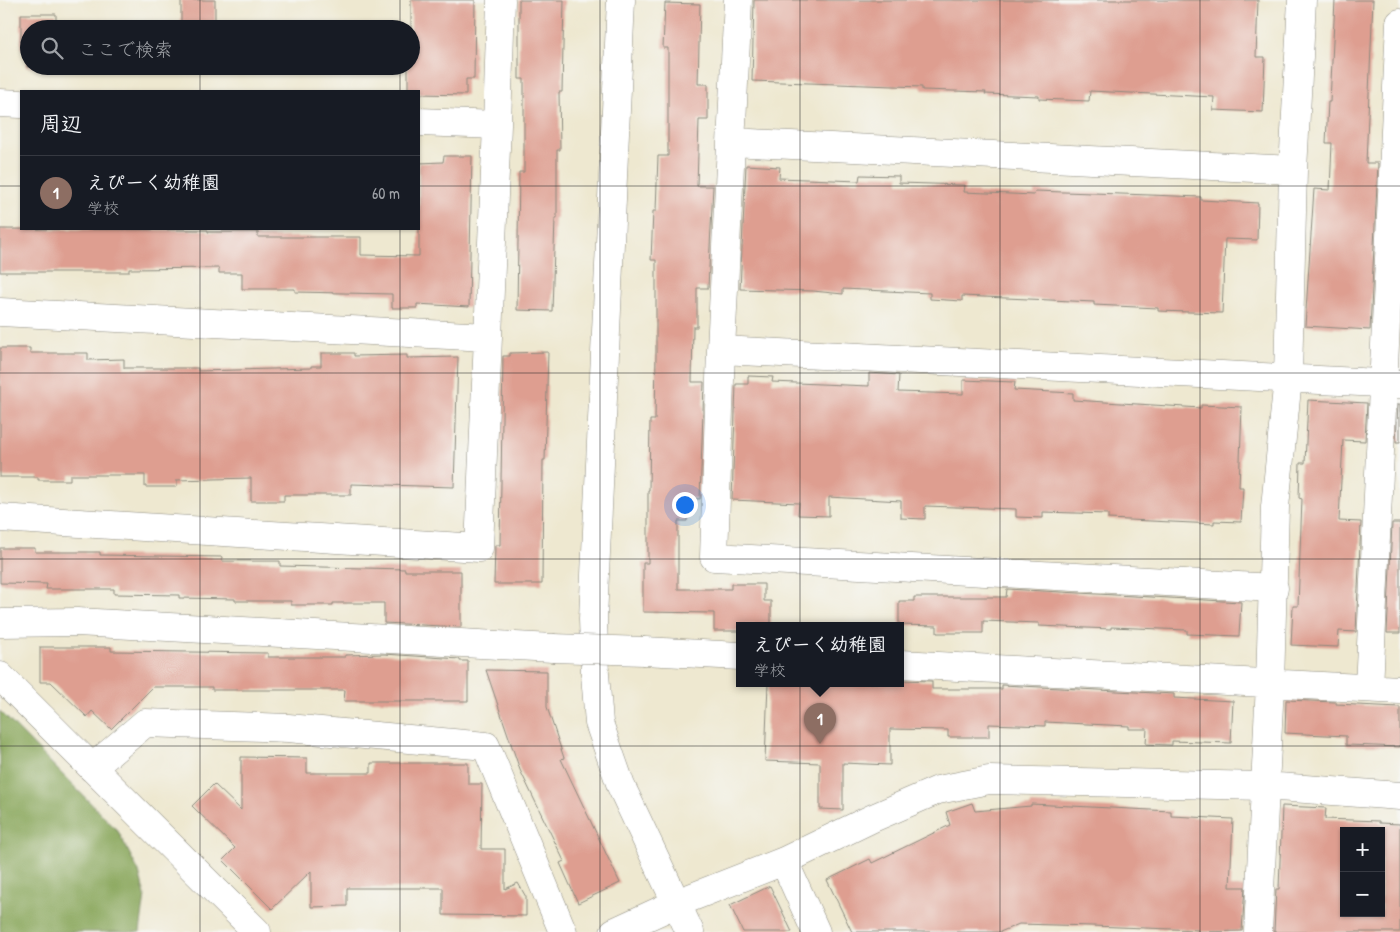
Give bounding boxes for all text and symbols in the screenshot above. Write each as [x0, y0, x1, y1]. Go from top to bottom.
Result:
search box [20, 20, 420, 75]
icon: search [38, 34, 66, 62]
text: ここで検索 [78, 36, 173, 62]
text: 周辺 [40, 109, 82, 138]
text: えぴーく幼稚園 [87, 169, 220, 195]
text: 1 [53, 182, 59, 204]
text: 60 m [372, 182, 400, 204]
text: 学校 [87, 197, 119, 219]
your location [672, 492, 698, 518]
popup [736, 622, 904, 687]
text: えぴーく幼稚園 [753, 631, 887, 657]
text: 学校 [753, 659, 786, 681]
pin: 1 [804, 703, 836, 744]
map controls [1340, 827, 1385, 917]
button: + [1340, 827, 1385, 872]
button: − [1340, 872, 1385, 917]

